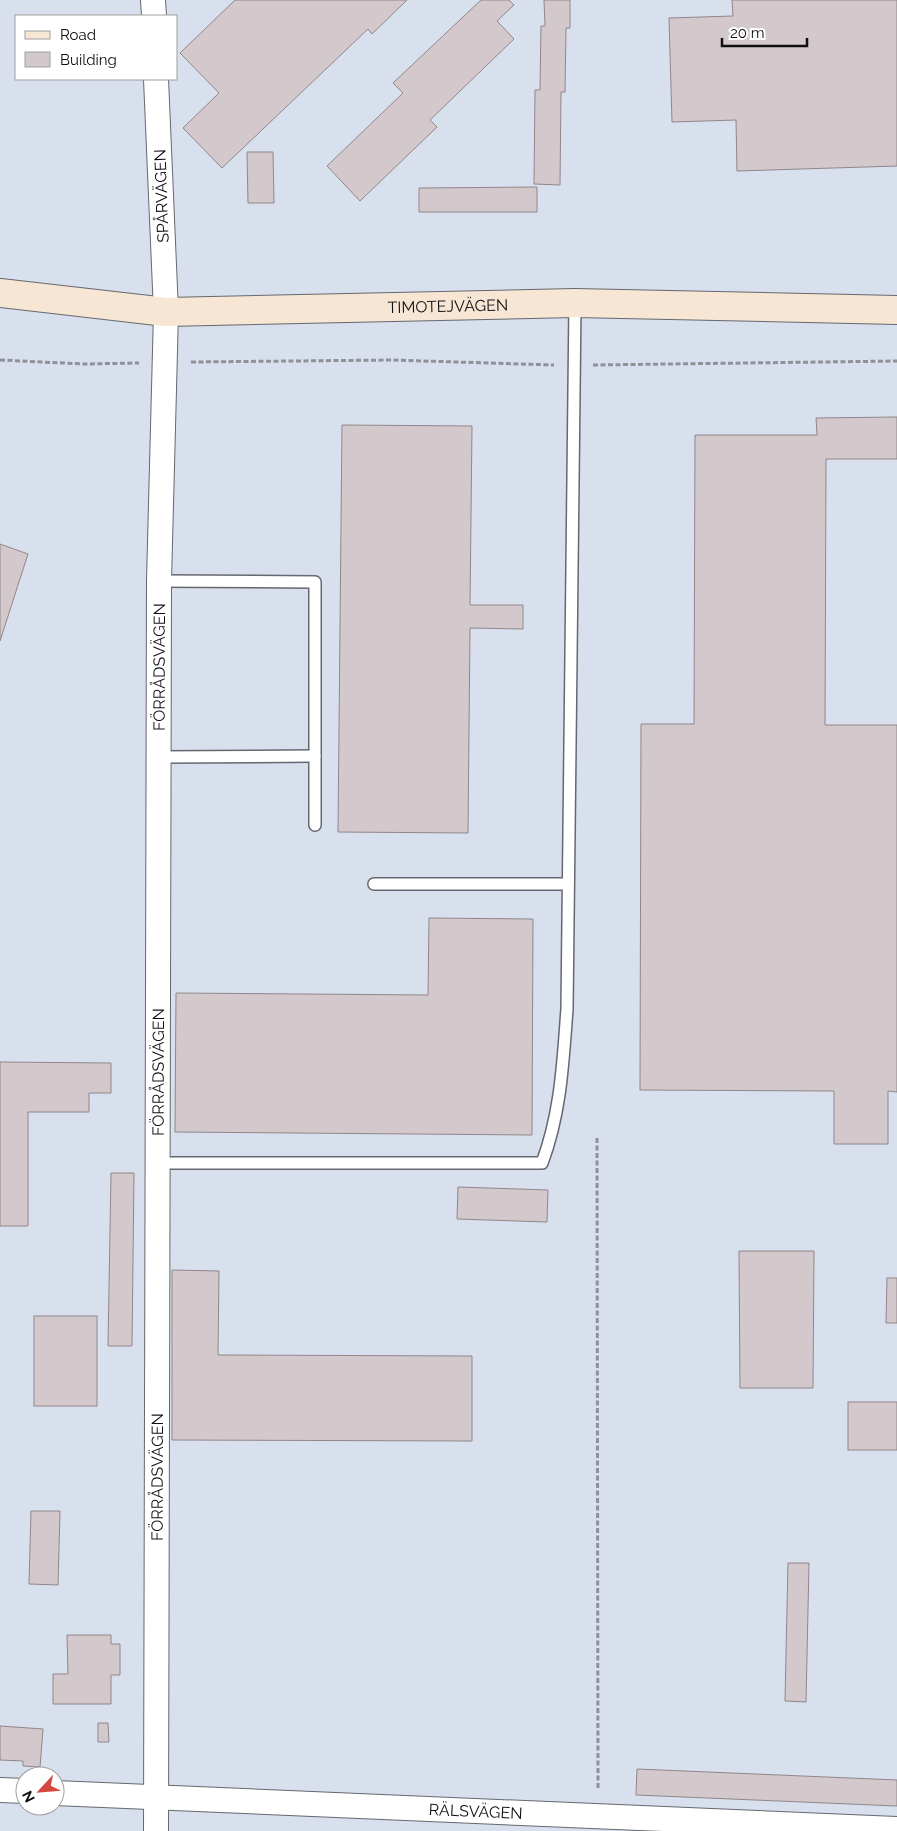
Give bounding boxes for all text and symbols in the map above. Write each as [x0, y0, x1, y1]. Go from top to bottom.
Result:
legend [15, 15, 178, 80]
scale bar [722, 15, 807, 47]
text: 20 m [730, 24, 765, 42]
text: Road [60, 26, 96, 44]
text: Building [60, 51, 117, 69]
street label: SPÅRVÄGEN [149, 149, 173, 243]
street label: TIMOTEJVÄGEN [387, 295, 508, 317]
street label: FÖRRÅDSVÄGEN [149, 603, 169, 731]
street label: FÖRRÅDSVÄGEN [148, 1008, 168, 1136]
street label: FÖRRÅDSVÄGEN [147, 1413, 167, 1541]
north arrow [15, 1766, 65, 1816]
text: N [19, 1788, 38, 1805]
street label: RÄLSVÄGEN [428, 1799, 523, 1823]

